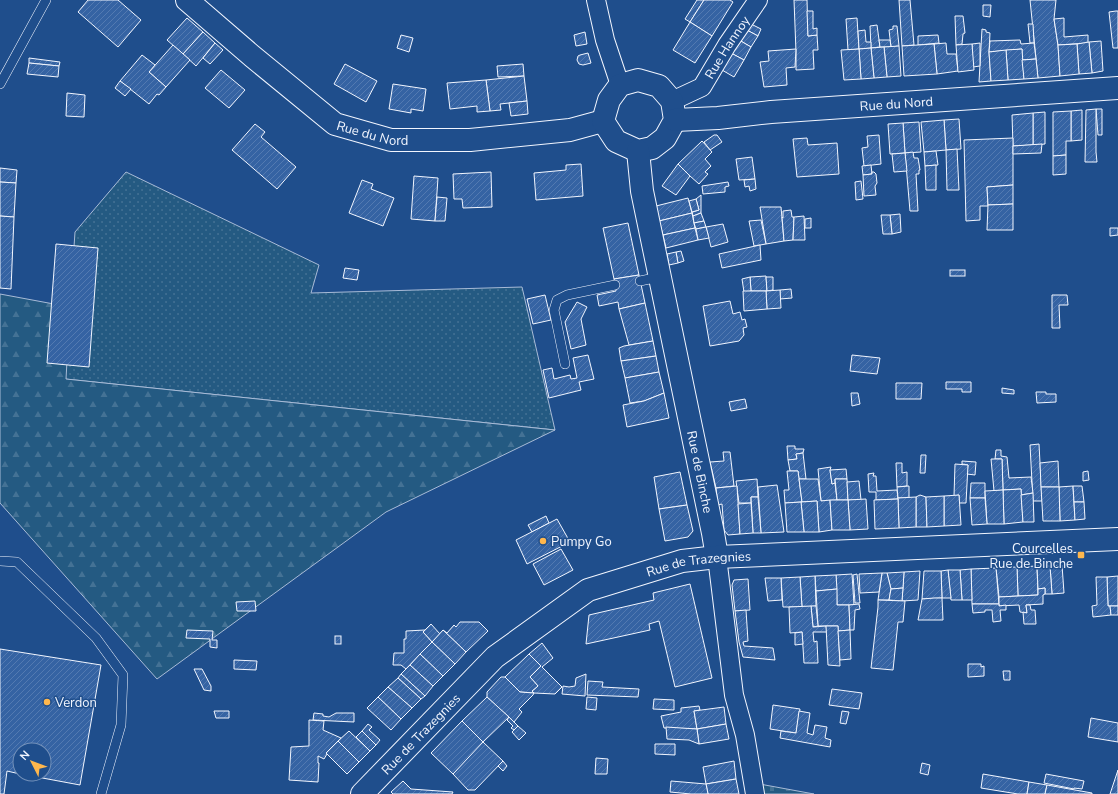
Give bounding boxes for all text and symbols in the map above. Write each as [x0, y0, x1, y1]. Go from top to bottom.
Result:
street label: Rue Hannoy [701, 12, 755, 83]
street label: Rue du Nord [859, 93, 934, 116]
street label: Rue du Nord [334, 117, 408, 150]
street label: Rue de Binche [682, 429, 717, 515]
place label: Pumpy Go [551, 533, 612, 551]
marker: Pumpy Go [538, 536, 548, 546]
place label: Courcelles Rue de Binche [989, 540, 1073, 573]
street label: Rue de Trazegnies [644, 547, 752, 582]
marker: Courcelles Rue de Binche [1076, 550, 1086, 560]
street label: Rue de Trazegnies [378, 690, 465, 779]
place label: Verdon [54, 694, 97, 712]
marker: Verdon [42, 697, 52, 707]
north arrow [12, 742, 52, 782]
text: N [17, 748, 33, 764]

